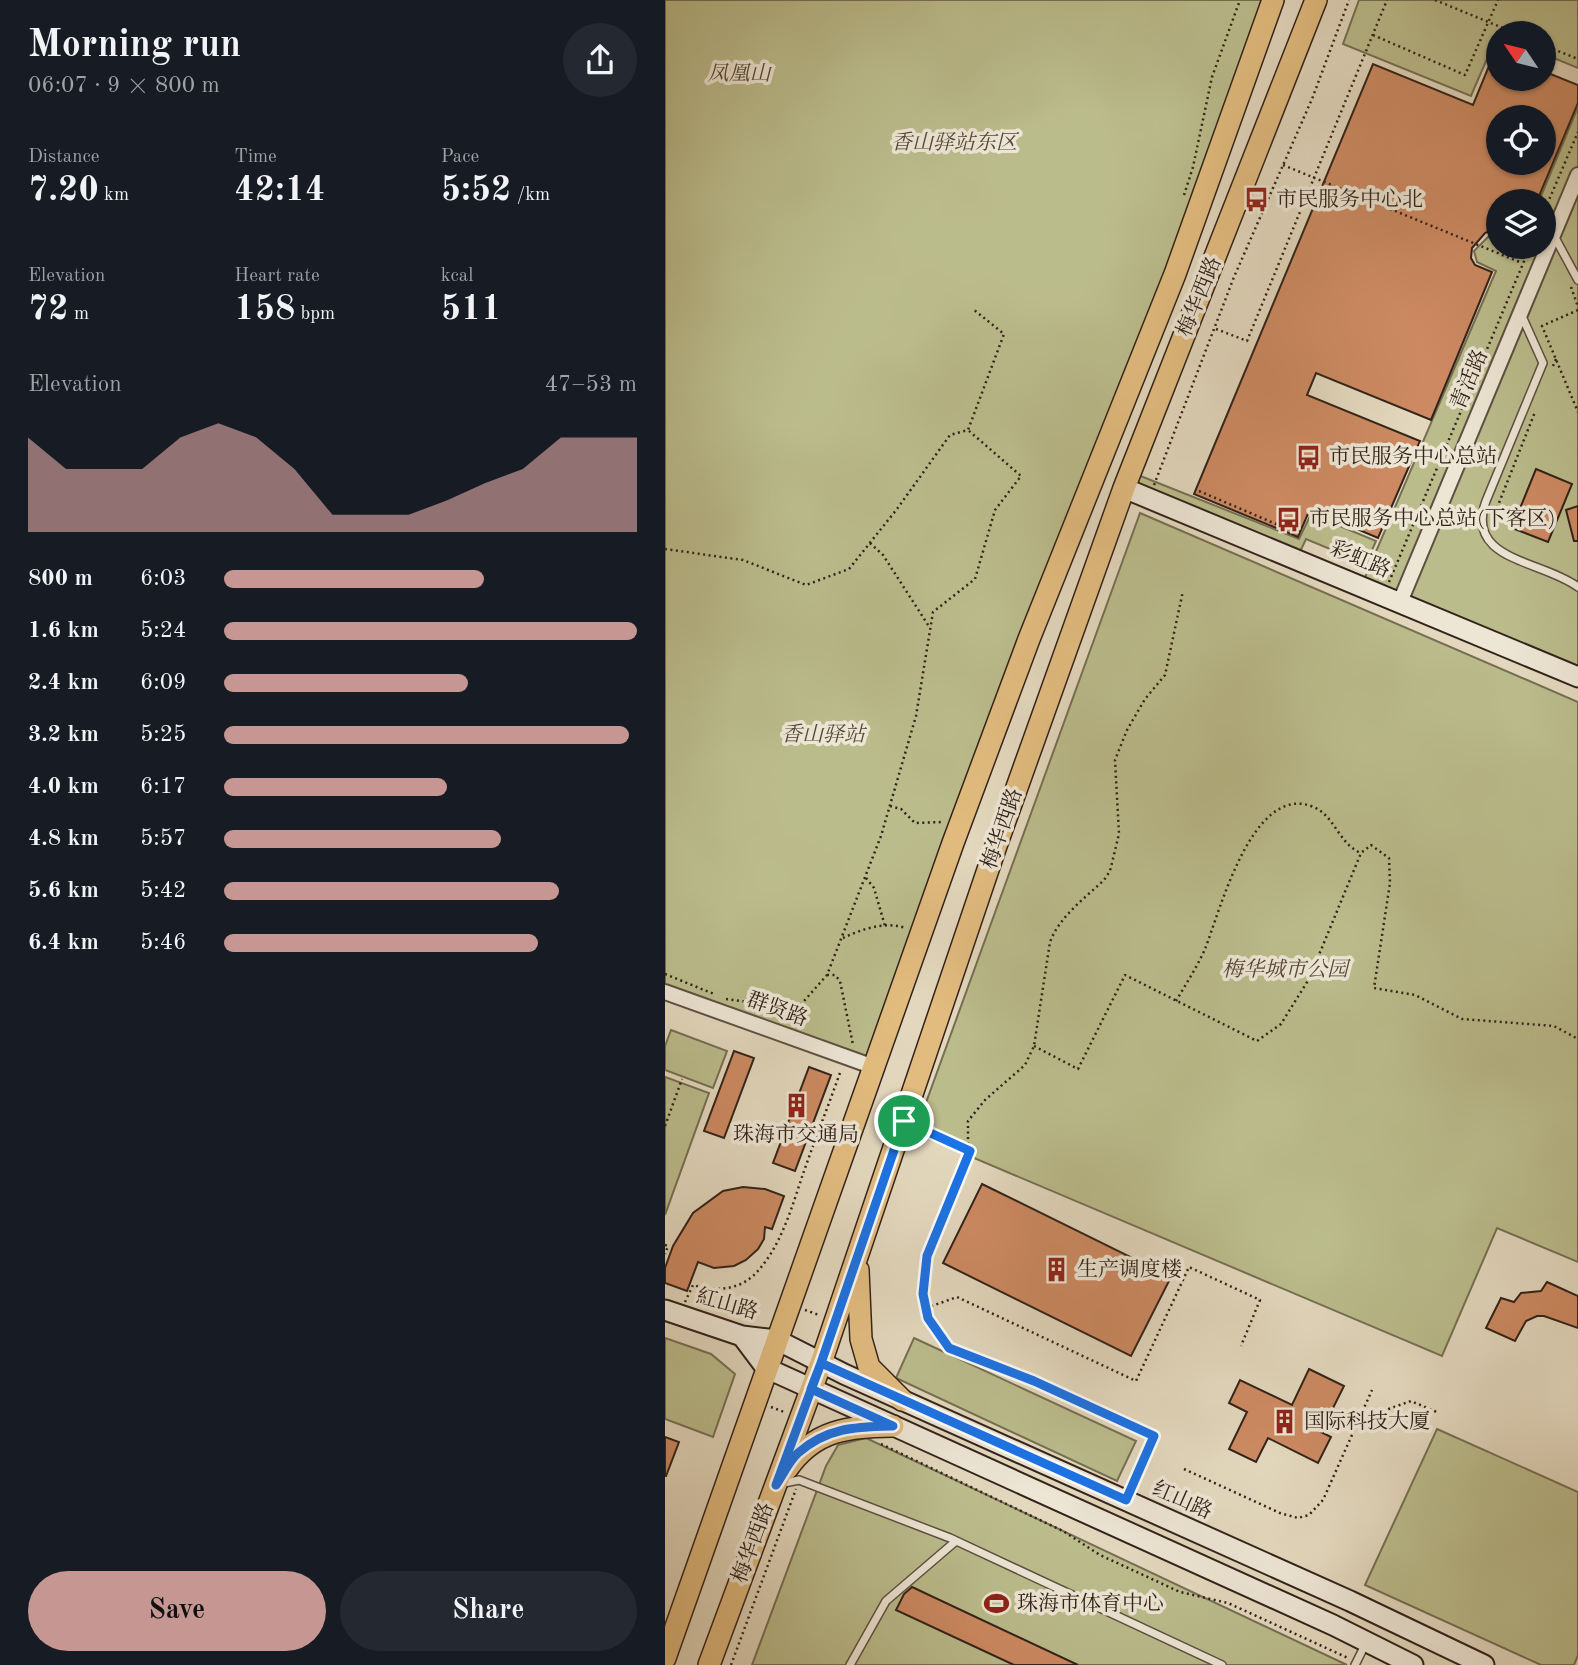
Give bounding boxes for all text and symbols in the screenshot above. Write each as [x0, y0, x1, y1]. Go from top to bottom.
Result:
north arrow [1486, 21, 1556, 91]
map controls [1486, 21, 1556, 259]
button: share [563, 23, 637, 97]
text: Morning run [28, 27, 241, 65]
park label: 凤凰山 [708, 62, 772, 85]
text: 06:07 · 9 × 800 m [28, 74, 220, 97]
button: locate [1486, 105, 1556, 175]
park label: 香山驿站东区 [891, 131, 1020, 154]
text: Distance [28, 148, 100, 167]
text: Time [234, 148, 277, 167]
text: Pace [441, 148, 479, 167]
text: 7.20 [28, 173, 99, 208]
text: 42:14 [234, 173, 325, 208]
text: 5:52 [441, 173, 511, 208]
text: km [99, 186, 129, 205]
text: /km [511, 186, 550, 205]
bus stop icon: 市民服务中心北 [1242, 186, 1270, 214]
place label: 市民服务中心北 [1276, 188, 1423, 211]
button: layers [1486, 189, 1556, 259]
street label: 梅华西路 [1173, 253, 1225, 340]
text: Elevation [28, 267, 105, 286]
text: Heart rate [234, 267, 320, 286]
text: kcal [441, 267, 473, 286]
text: 72 [28, 292, 69, 327]
text: 158 [234, 292, 295, 327]
text: 511 [441, 292, 502, 327]
text: m [69, 305, 89, 324]
text: bpm [295, 305, 335, 324]
street label: 青活路 [1446, 346, 1492, 413]
text: Elevation [28, 373, 122, 396]
text: 47–53 m [545, 373, 637, 396]
bus stop icon: 市民服务中心总站 [1295, 443, 1323, 471]
place label: 市民服务中心总站 [1329, 445, 1497, 468]
bus stop icon: 市民服务中心总站(下客区) [1275, 505, 1303, 533]
place label: 市民服务中心总站(下客区) [1309, 507, 1556, 530]
street label: 彩虹路 [1327, 536, 1394, 582]
text: 800 m [28, 567, 93, 590]
text: 6:03 [140, 567, 186, 590]
text: 1.6 km [28, 619, 99, 642]
text: 5:24 [140, 619, 186, 642]
text: 2.4 km [28, 671, 99, 694]
text: 6:09 [140, 671, 186, 694]
text: 3.2 km [28, 723, 99, 746]
text: 5:25 [140, 723, 186, 746]
park label: 香山驿站 [781, 723, 868, 746]
text: 4.0 km [28, 775, 99, 798]
text: 6:17 [140, 775, 186, 798]
street label: 梅华西路 [978, 785, 1027, 872]
text: 4.8 km [28, 827, 99, 850]
text: 5:57 [140, 827, 186, 850]
text: 5.6 km [28, 879, 99, 902]
text: 5:42 [140, 879, 186, 902]
text: 6.4 km [28, 931, 99, 954]
text: 5:46 [140, 931, 186, 954]
park label: 梅华城市公园 [1222, 958, 1351, 981]
street label: 群贤路 [744, 987, 811, 1031]
pin [874, 1091, 934, 1151]
building icon: 珠海市交通局 [782, 1092, 810, 1120]
icon: arrive [885, 1102, 923, 1140]
place label: 珠海市交通局 [733, 1123, 859, 1146]
building icon: 生产调度楼 [1043, 1256, 1071, 1284]
place label: 生产调度楼 [1077, 1258, 1182, 1281]
street label: 紅山路 [694, 1284, 761, 1324]
building icon: 国际科技大厦 [1270, 1408, 1298, 1436]
place label: 国际科技大厦 [1304, 1410, 1430, 1433]
street label: 红山路 [1149, 1477, 1216, 1523]
street label: 梅华西路 [728, 1499, 778, 1586]
button: Save [28, 1571, 326, 1651]
button: Share [340, 1571, 637, 1651]
sports icon: 珠海市体育中心 [983, 1590, 1011, 1618]
place label: 珠海市体育中心 [1017, 1592, 1164, 1615]

